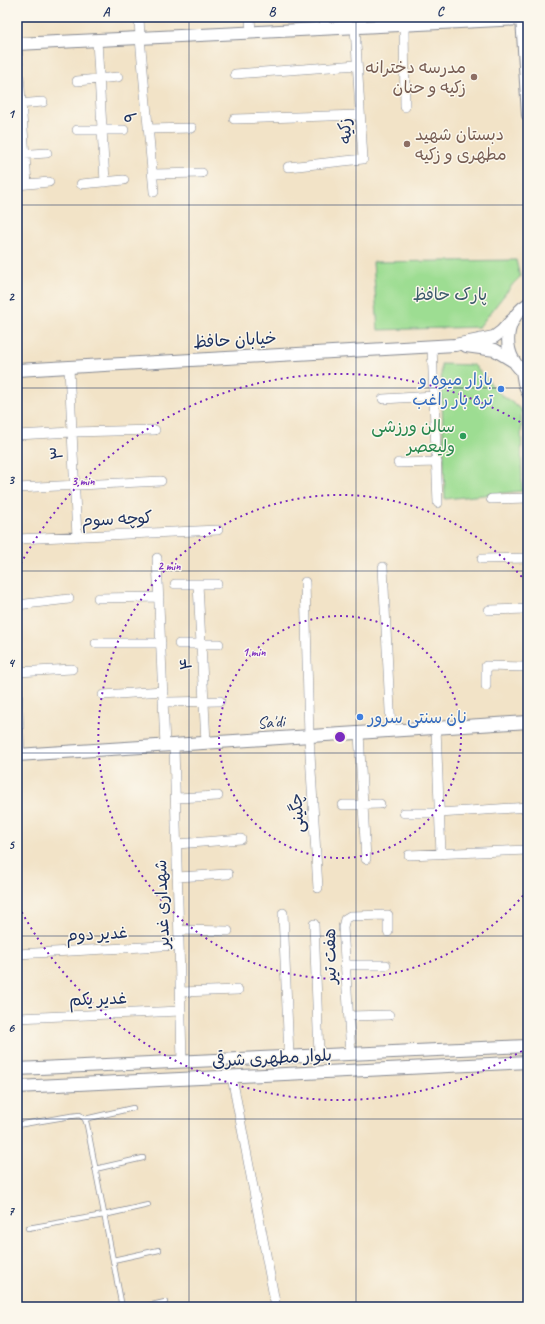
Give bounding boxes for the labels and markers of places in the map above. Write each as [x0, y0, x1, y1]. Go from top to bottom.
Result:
place label: مدرسه دخترانه زکیه و حنان [365, 57, 466, 98]
marker: مدرسه دخترانه زکیه و حنان [469, 72, 479, 82]
place label: دبستان شهید مطهری و زکیه [415, 124, 507, 165]
marker: دبستان شهید مطهری و زکیه [402, 139, 412, 149]
place label: بازار میوه و تره بار راغب [412, 369, 494, 410]
marker: بازار میوه و تره بار راغب [496, 384, 506, 394]
place label: سالن ورزشی ولیعصر [371, 416, 455, 457]
marker: سالن ورزشی ولیعصر [458, 431, 468, 441]
place label: نان سنتی سرور [366, 707, 467, 728]
marker: نان سنتی سرور [355, 712, 365, 722]
centre of rings [333, 730, 347, 744]

